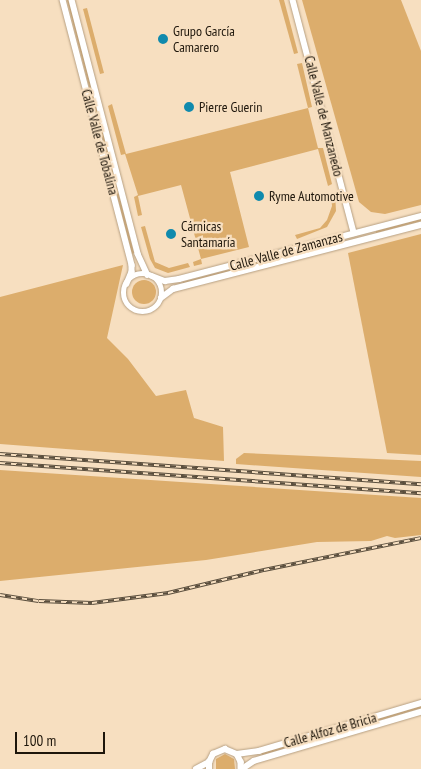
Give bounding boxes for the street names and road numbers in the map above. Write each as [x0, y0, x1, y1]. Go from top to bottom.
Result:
street label: Calle Valle de Manzanedo [301, 54, 347, 178]
street label: Calle Valle de Tobalina [78, 87, 122, 197]
street label: Calle Valle de Zamanzas [228, 228, 344, 274]
street label: Calle Alfoz de Bricia [281, 709, 379, 751]

